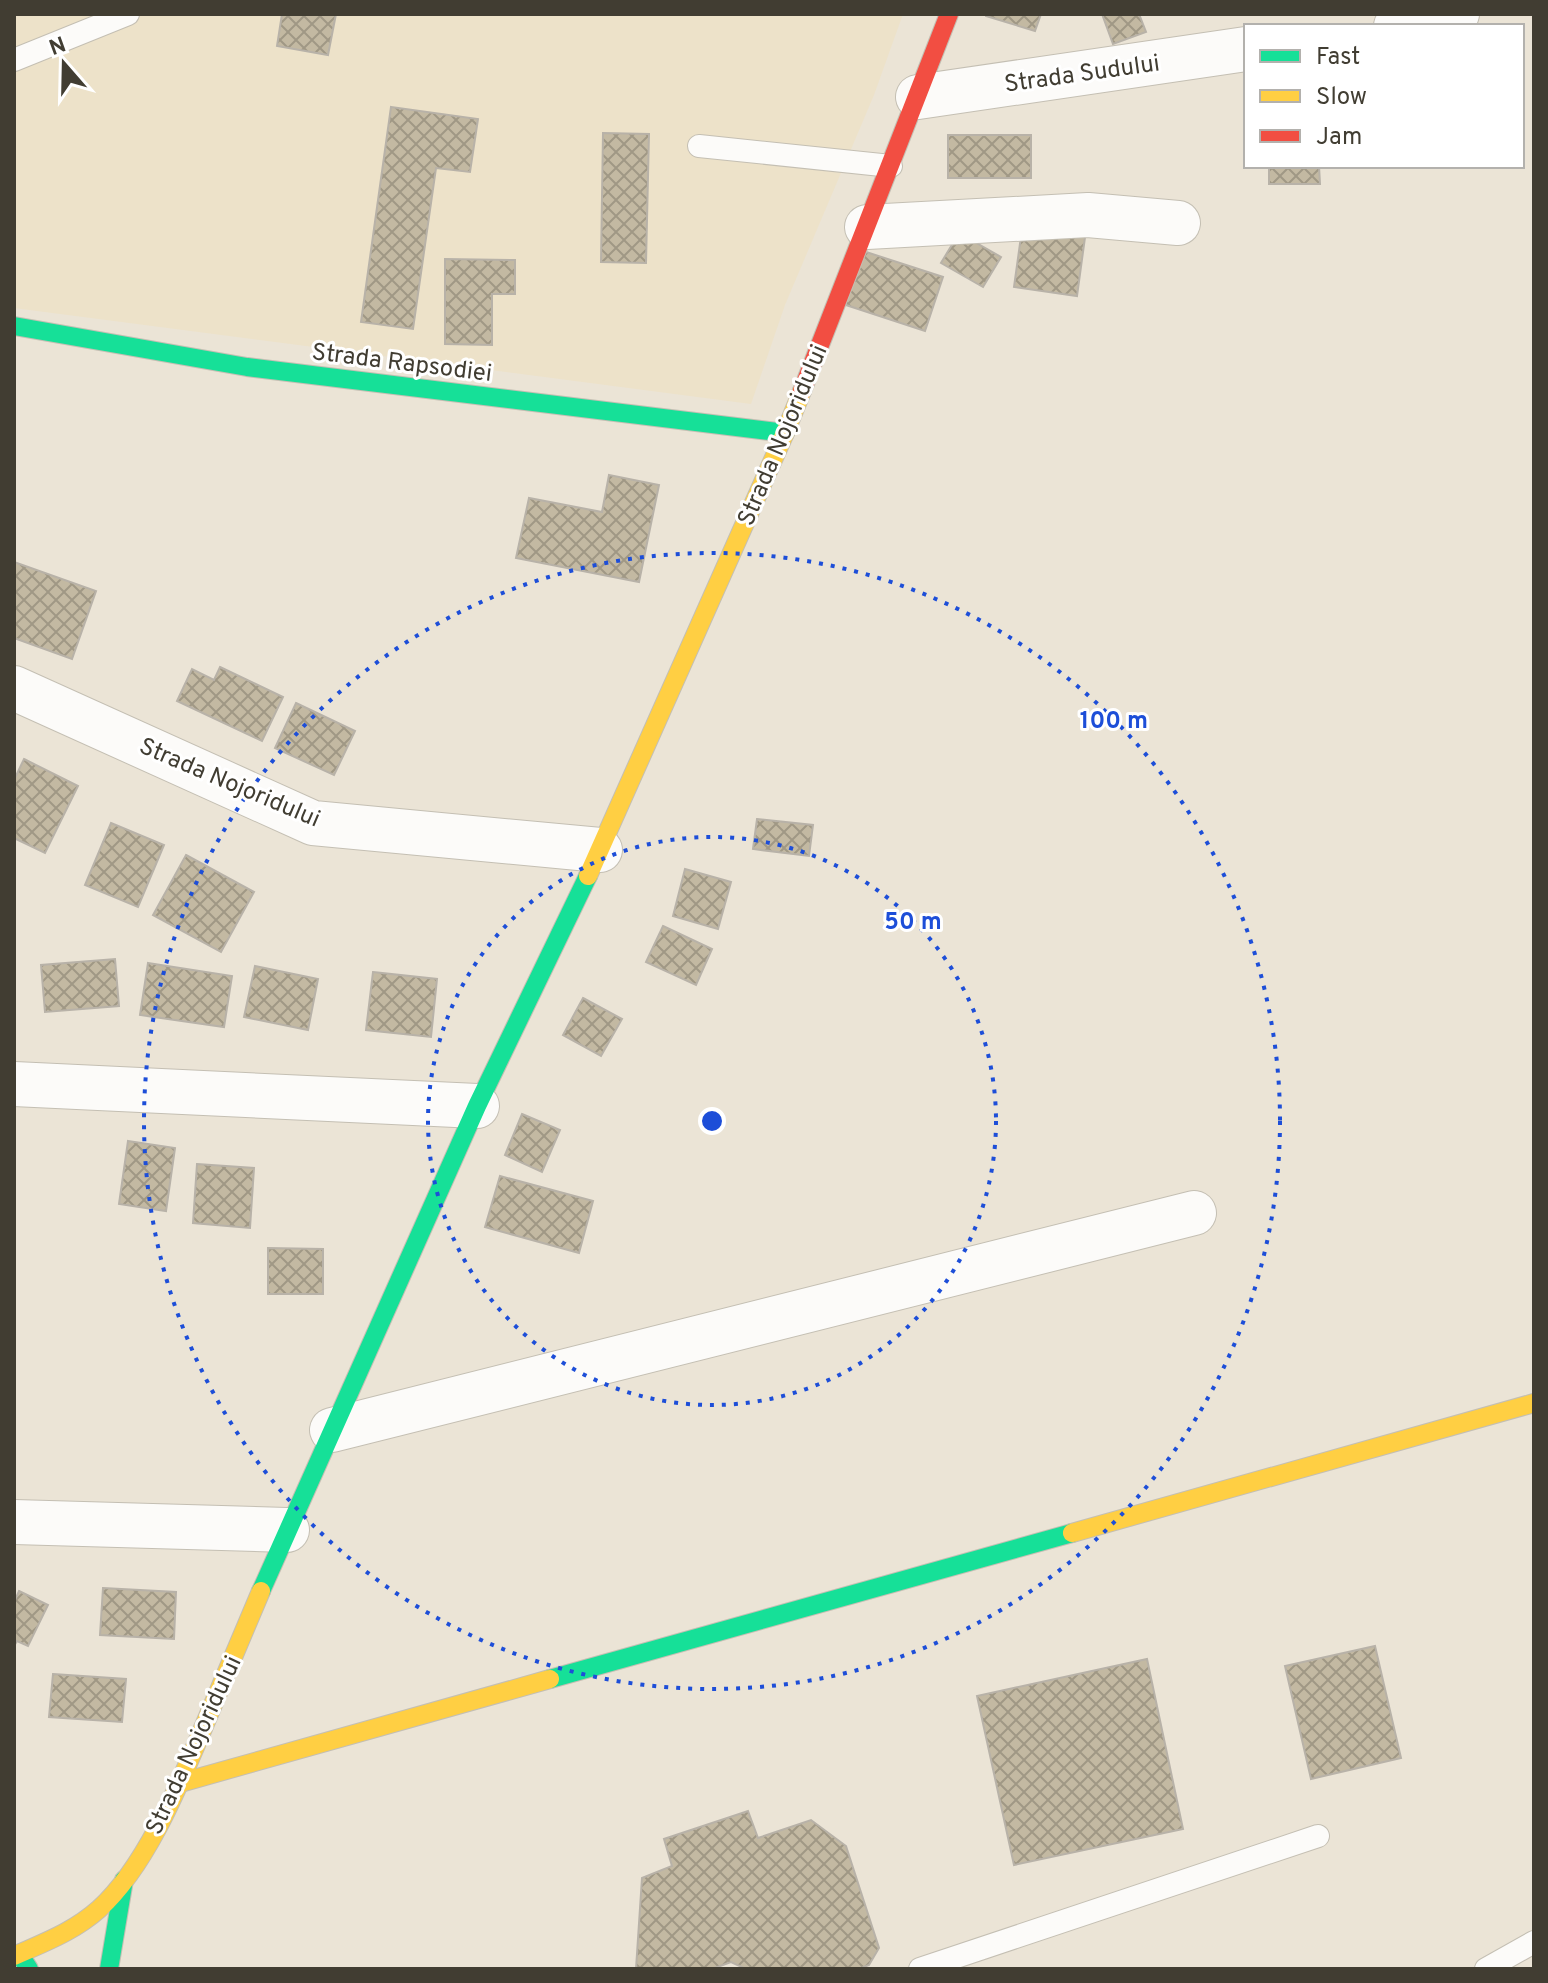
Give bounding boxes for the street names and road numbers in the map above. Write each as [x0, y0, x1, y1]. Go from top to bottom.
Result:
street label: Strada Sudului [1003, 49, 1162, 101]
street label: Strada Rapsodiei [310, 338, 494, 390]
street label: Strada Nojoridului [732, 341, 836, 531]
street label: Strada Nojoridului [134, 732, 324, 836]
street label: Strada Nojoridului [140, 1652, 249, 1840]

